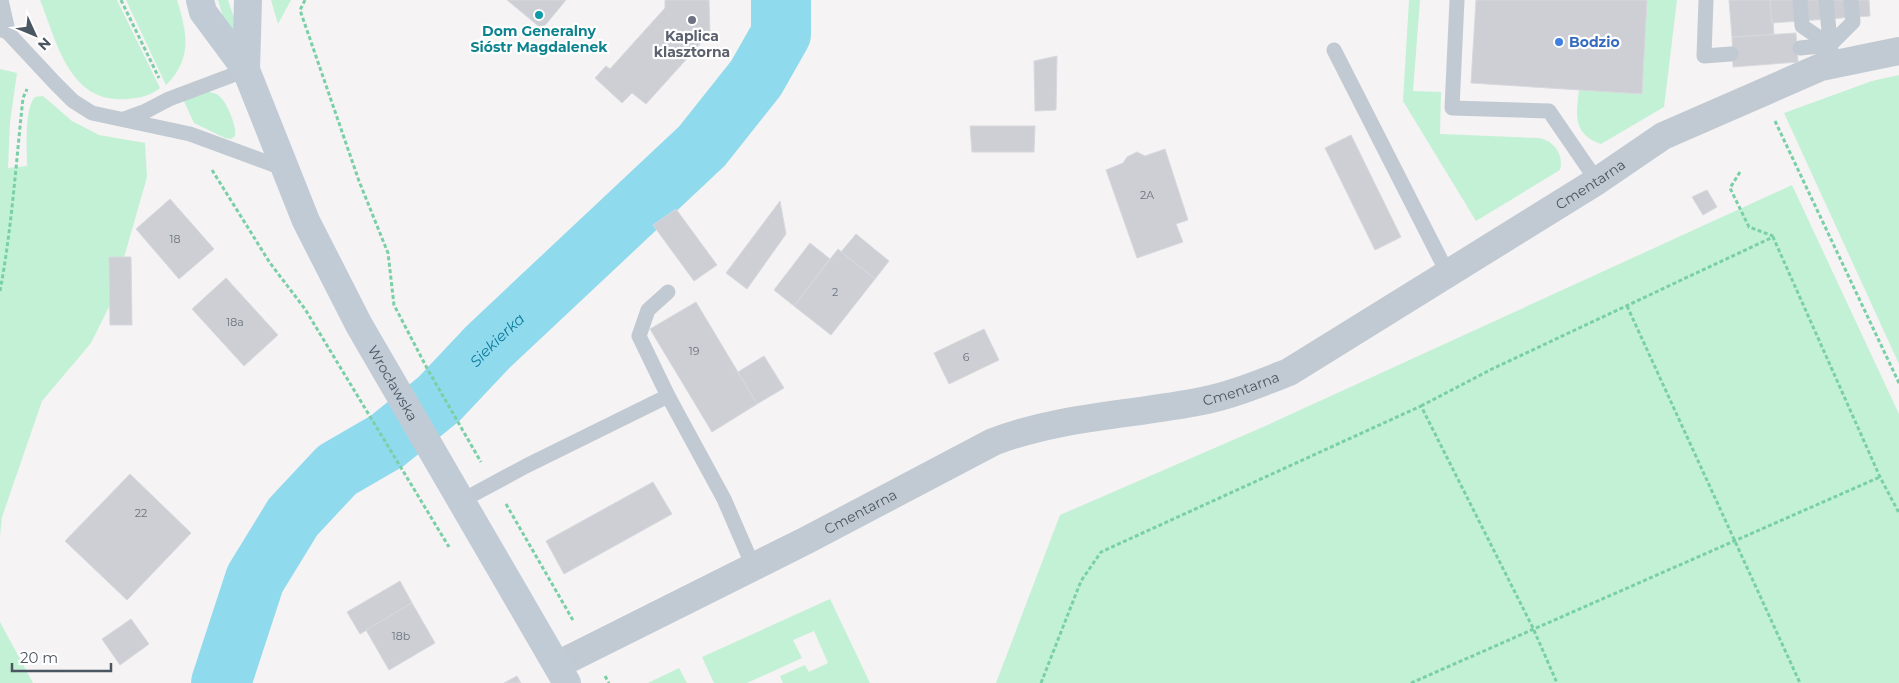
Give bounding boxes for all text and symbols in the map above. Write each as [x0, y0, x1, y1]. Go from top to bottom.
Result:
marker: Dom Generalny Sióstr Magdalenek [533, 9, 545, 21]
north arrow [10, 10, 60, 60]
marker: Kaplica klasztorna [686, 14, 698, 26]
place label: Dom Generalny Sióstr Magdalenek [471, 22, 608, 56]
place label: Kaplica klasztorna [654, 27, 730, 61]
place label: Bodzio [1569, 33, 1620, 51]
text: N [34, 34, 55, 54]
marker: Bodzio [1553, 36, 1565, 48]
street label: Cmentarna [1552, 155, 1629, 214]
house number: 2A [1140, 188, 1154, 202]
house number: 18 [170, 232, 181, 246]
house number: 2 [832, 285, 838, 299]
water label: Siekierka [465, 309, 528, 370]
house number: 18a [226, 315, 244, 329]
street label: Wrocławska [364, 342, 422, 424]
house number: 19 [689, 344, 700, 358]
house number: 6 [963, 350, 970, 364]
street label: Cmentarna [1201, 368, 1282, 410]
street label: Cmentarna [821, 485, 900, 538]
house number: 22 [135, 506, 147, 520]
house number: 18b [392, 629, 410, 643]
scale bar [12, 640, 111, 672]
text: 20 m [20, 648, 58, 667]

